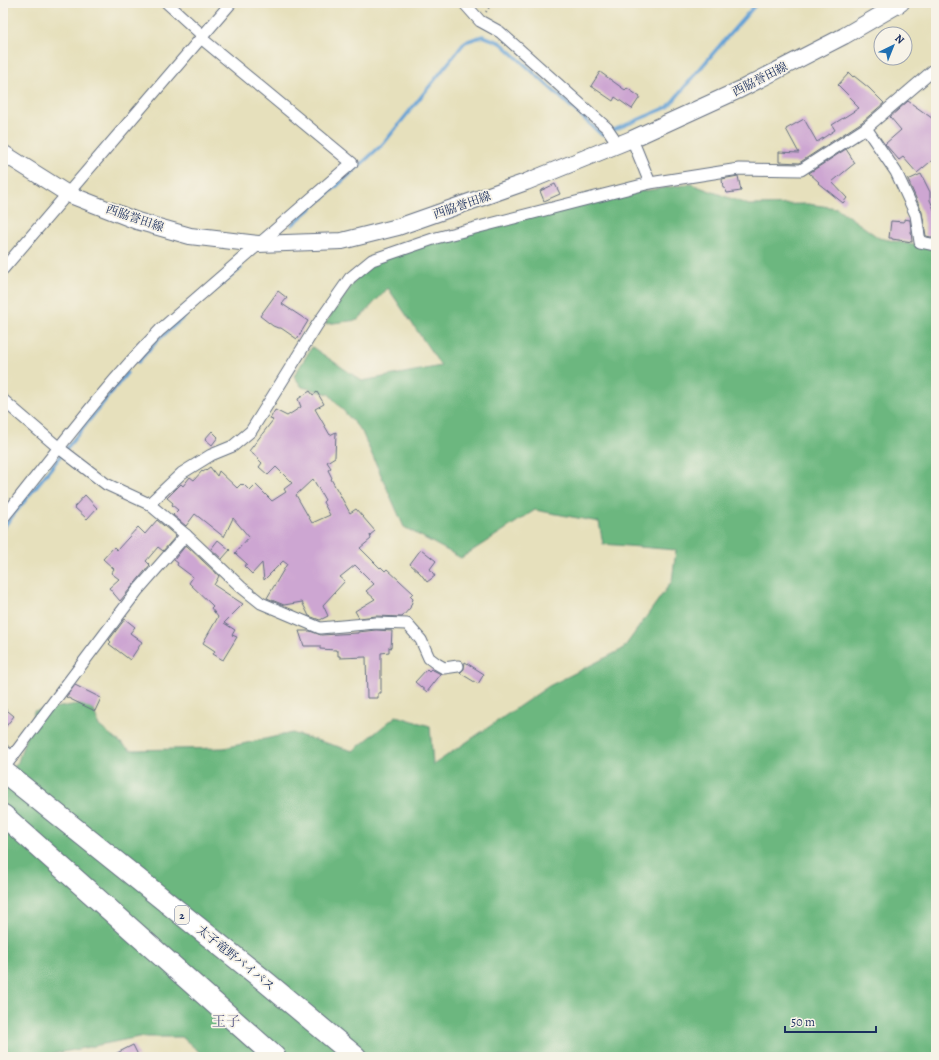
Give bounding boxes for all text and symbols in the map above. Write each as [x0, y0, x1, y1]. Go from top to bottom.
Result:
north arrow [873, 26, 913, 66]
text: N [891, 31, 908, 47]
street label: 西脇誉田線 [730, 58, 790, 100]
street label: 西脇誉田線 [431, 188, 493, 222]
street label: 西脇誉田線 [104, 201, 166, 235]
road number: 2 [175, 906, 189, 924]
street label: 太子竜野バイパス [194, 922, 278, 994]
scale bar [785, 1008, 876, 1034]
district label: 王子 [212, 1012, 240, 1031]
text: 50 m [791, 1014, 815, 1030]

